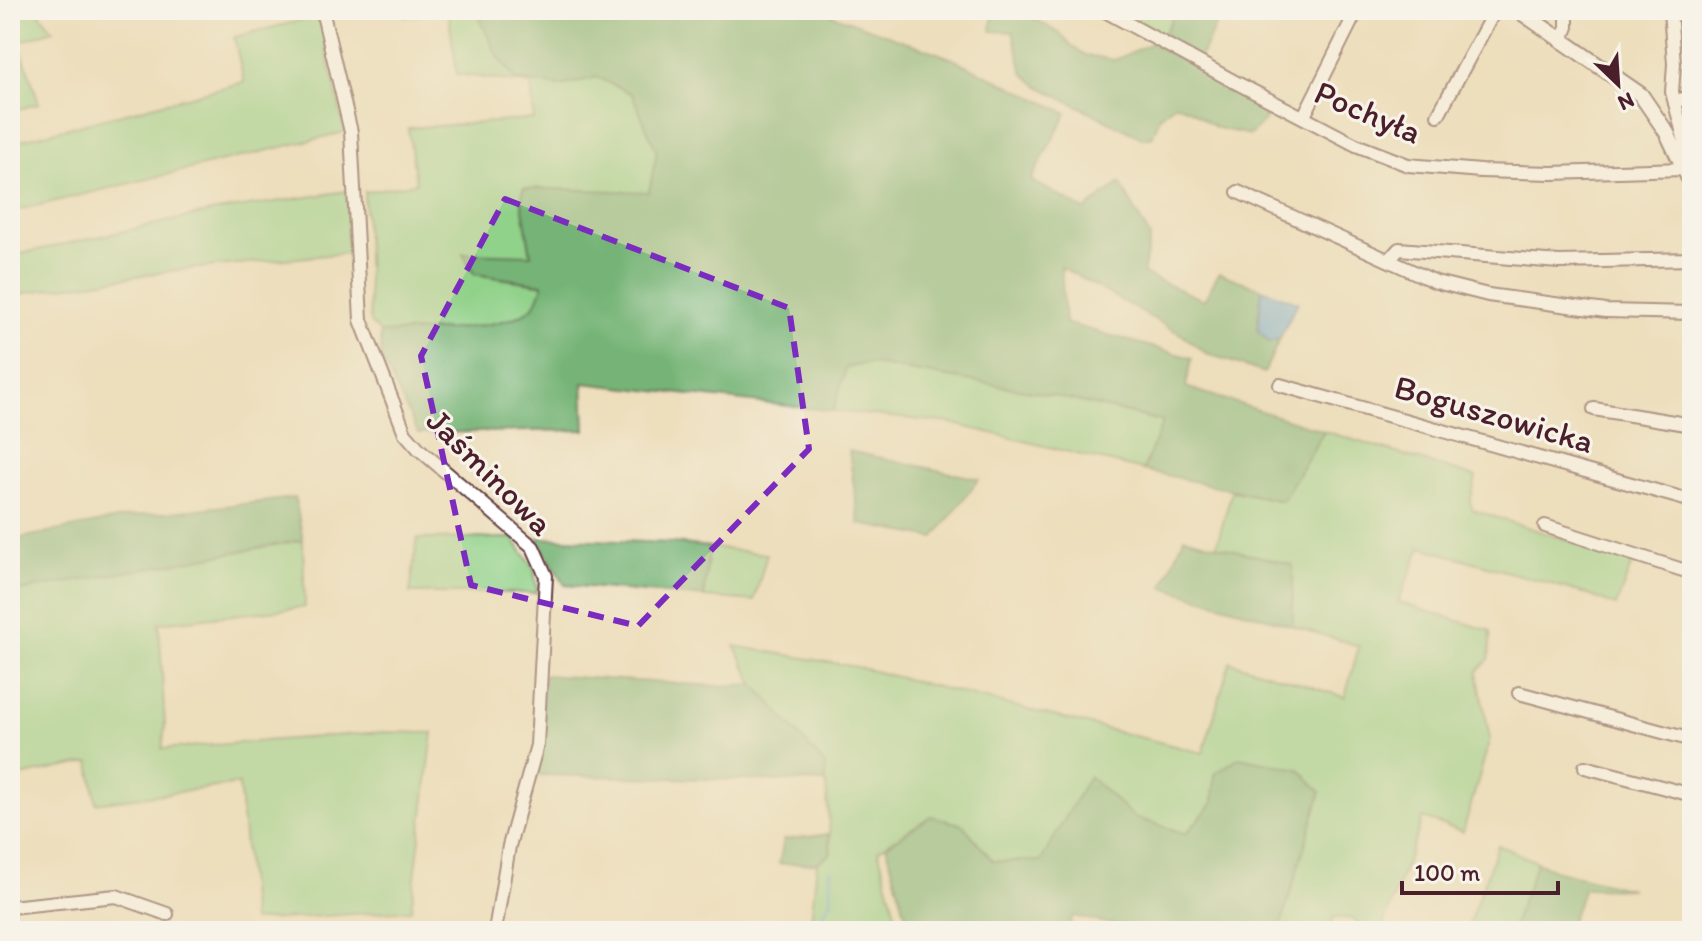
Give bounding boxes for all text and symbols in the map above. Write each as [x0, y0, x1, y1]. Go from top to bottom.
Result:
north arrow [1578, 44, 1658, 124]
street label: Pochyła [1309, 71, 1427, 153]
text: N [1614, 86, 1639, 117]
street label: Boguszowicka [1390, 366, 1598, 462]
street label: Jaśminowa [418, 400, 562, 544]
scale bar [1402, 845, 1558, 895]
text: 100 m [1414, 858, 1480, 887]

